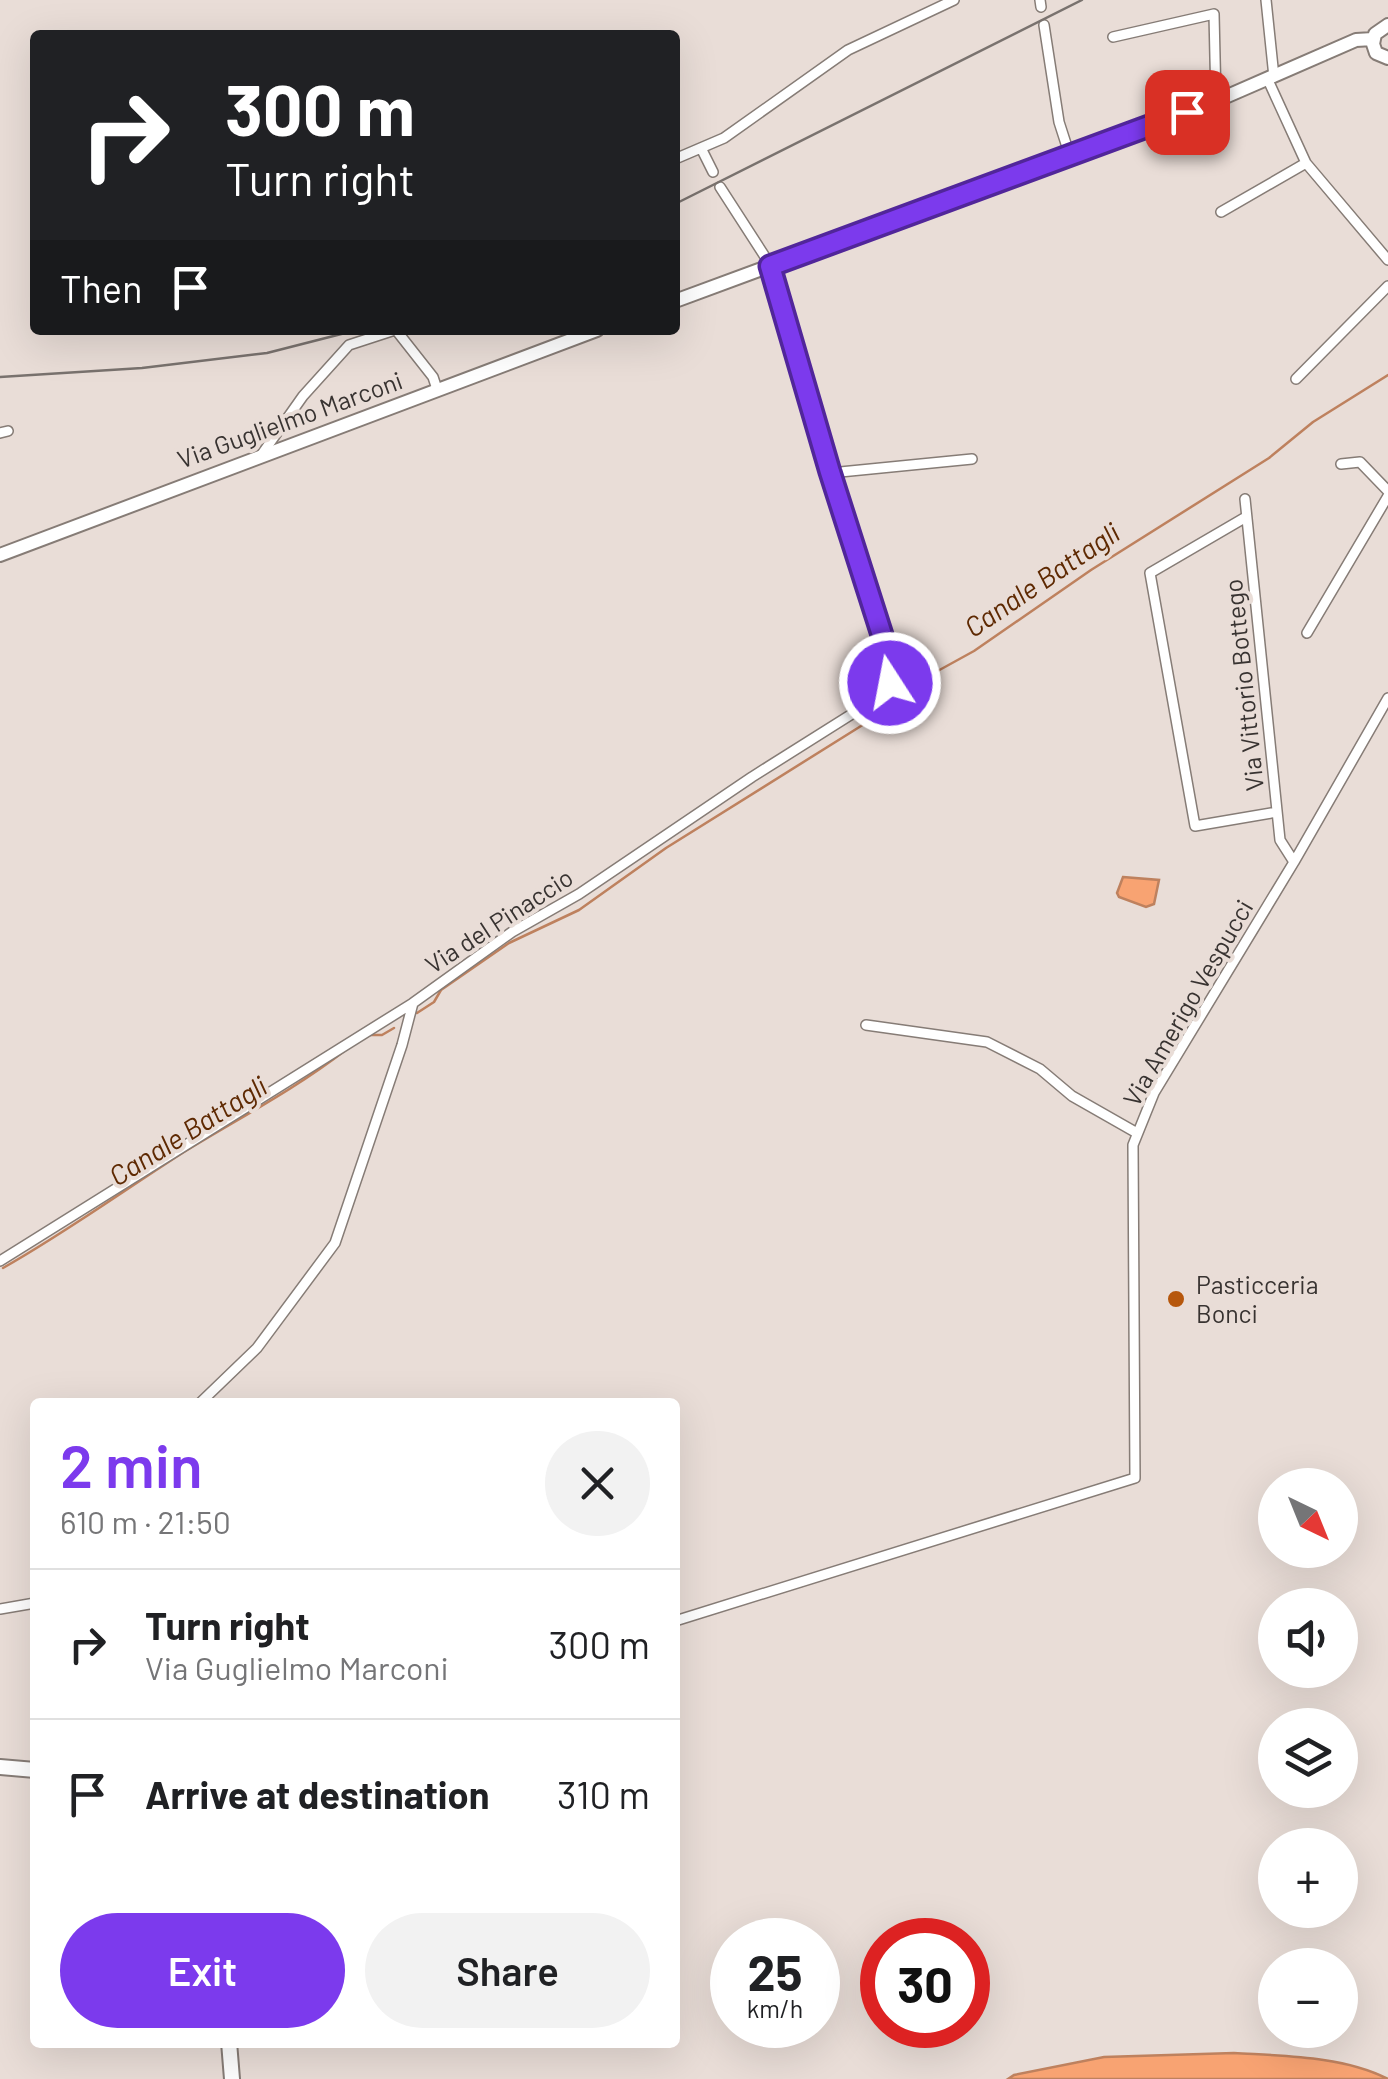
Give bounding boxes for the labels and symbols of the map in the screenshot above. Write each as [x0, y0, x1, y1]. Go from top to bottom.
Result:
pin [1145, 70, 1230, 155]
street label: Via Guglielmo Marconi [173, 364, 406, 474]
water label: Canale Battagli [957, 515, 1126, 644]
street label: Via Vittorio Bottego [1217, 578, 1269, 793]
position arrow [838, 631, 942, 735]
street label: Via del Pinaccio [419, 861, 578, 979]
street label: Via Amerigo Vespucci [1116, 894, 1258, 1111]
water label: Canale Battagli [102, 1068, 273, 1192]
place label: Pasticceria Bonci [1196, 1269, 1318, 1328]
marker: Pasticceria Bonci [1165, 1288, 1187, 1310]
north arrow [1258, 1468, 1358, 1568]
speed limit sign: 30 [860, 1918, 990, 2048]

